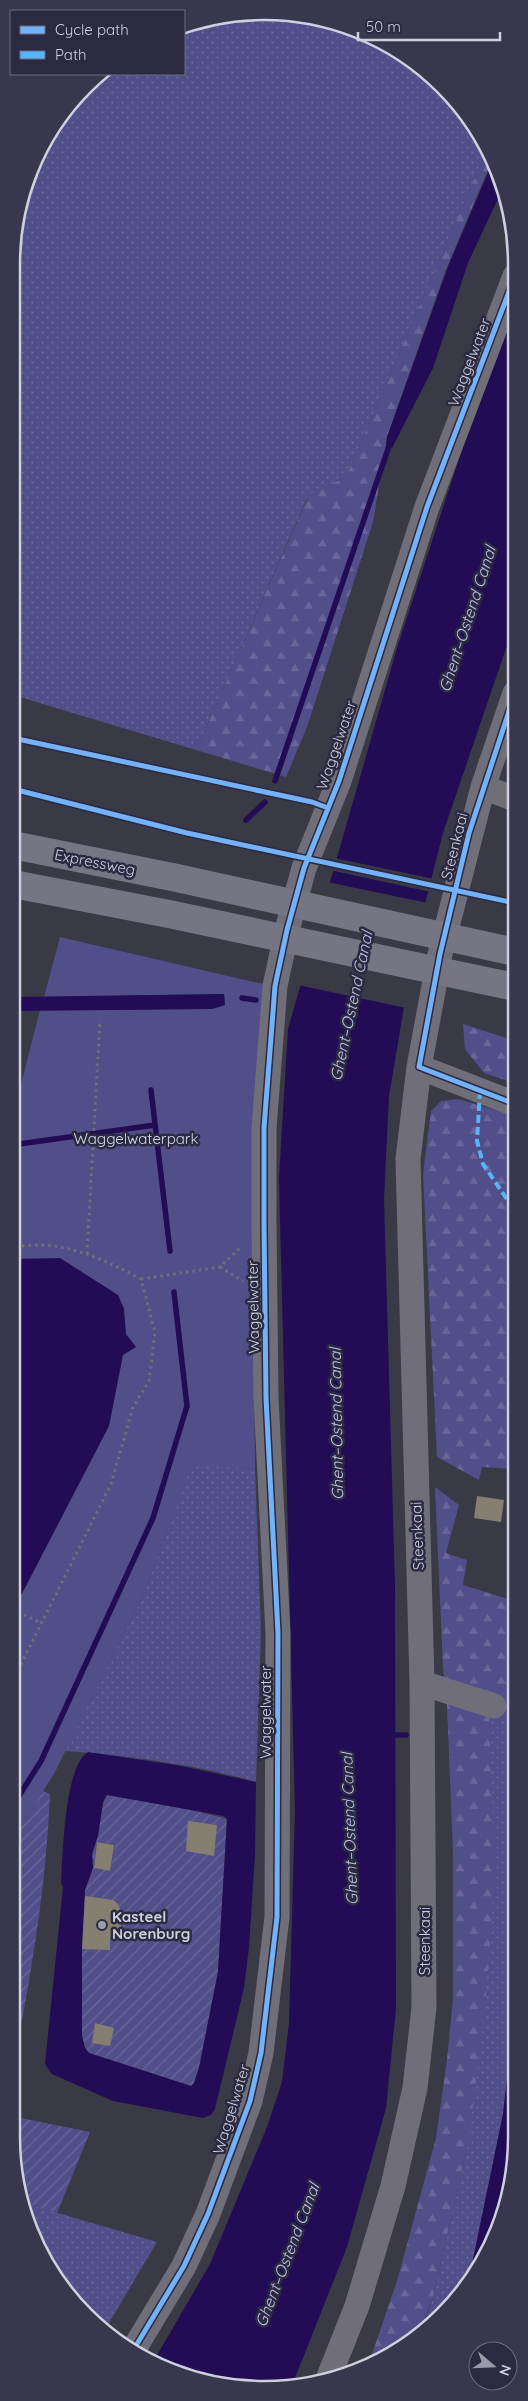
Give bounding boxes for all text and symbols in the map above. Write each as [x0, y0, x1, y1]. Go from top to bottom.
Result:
legend [10, 10, 185, 75]
scale bar [358, 10, 500, 42]
text: 50 m [366, 17, 401, 36]
text: Cycle path [55, 20, 129, 39]
text: Path [55, 45, 87, 64]
street label: Waggelwater [443, 315, 495, 409]
water label: Ghent–Ostend Canal [434, 541, 501, 695]
street label: Waggelwater [312, 698, 360, 792]
street label: Steenkaai [436, 810, 472, 882]
street label: Expressweg [53, 845, 137, 879]
water label: Ghent–Ostend Canal [325, 927, 377, 1083]
park label: Waggelwaterpark [73, 1129, 199, 1148]
street label: Waggelwater [243, 1260, 263, 1354]
water label: Ghent–Ostend Canal [325, 1345, 347, 1500]
street label: Steenkaai [406, 1501, 428, 1571]
street label: Waggelwater [256, 1665, 275, 1759]
water label: Ghent–Ostend Canal [336, 1750, 362, 1905]
place label: Kasteel Norenburg [112, 1907, 190, 1943]
street label: Steenkaai [415, 1907, 434, 1975]
marker: Kasteel Norenburg [96, 1919, 108, 1931]
street label: Waggelwater [208, 2061, 254, 2156]
water label: Ghent–Ostend Canal [250, 2178, 324, 2330]
north arrow [468, 2341, 518, 2391]
text: N [495, 2362, 515, 2378]

